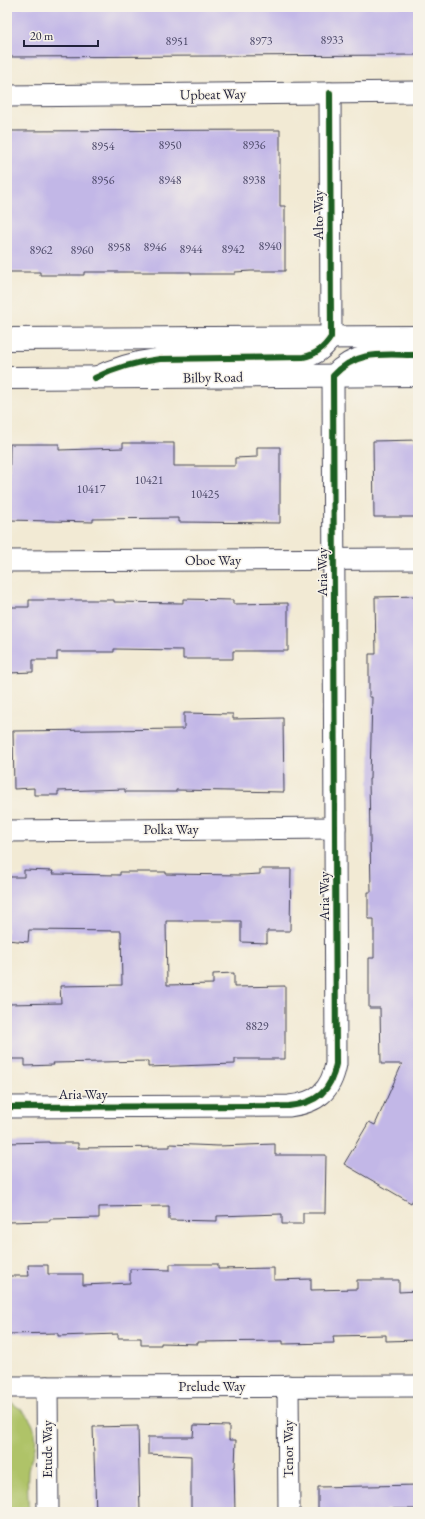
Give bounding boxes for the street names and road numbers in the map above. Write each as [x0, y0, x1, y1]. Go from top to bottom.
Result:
street label: Upbeat Way [180, 84, 247, 104]
street label: Alto Way [309, 189, 327, 241]
street label: Bilby Road [183, 367, 244, 387]
street label: Aria Way [313, 547, 331, 598]
street label: Oboe Way [185, 551, 242, 569]
street label: Polka Way [143, 820, 199, 838]
street label: Aria Way [315, 871, 333, 922]
street label: Aria Way [57, 1085, 108, 1103]
street label: Prelude Way [179, 1377, 246, 1395]
street label: Etude Way [38, 1419, 56, 1478]
street label: Tenor Way [279, 1419, 297, 1478]

